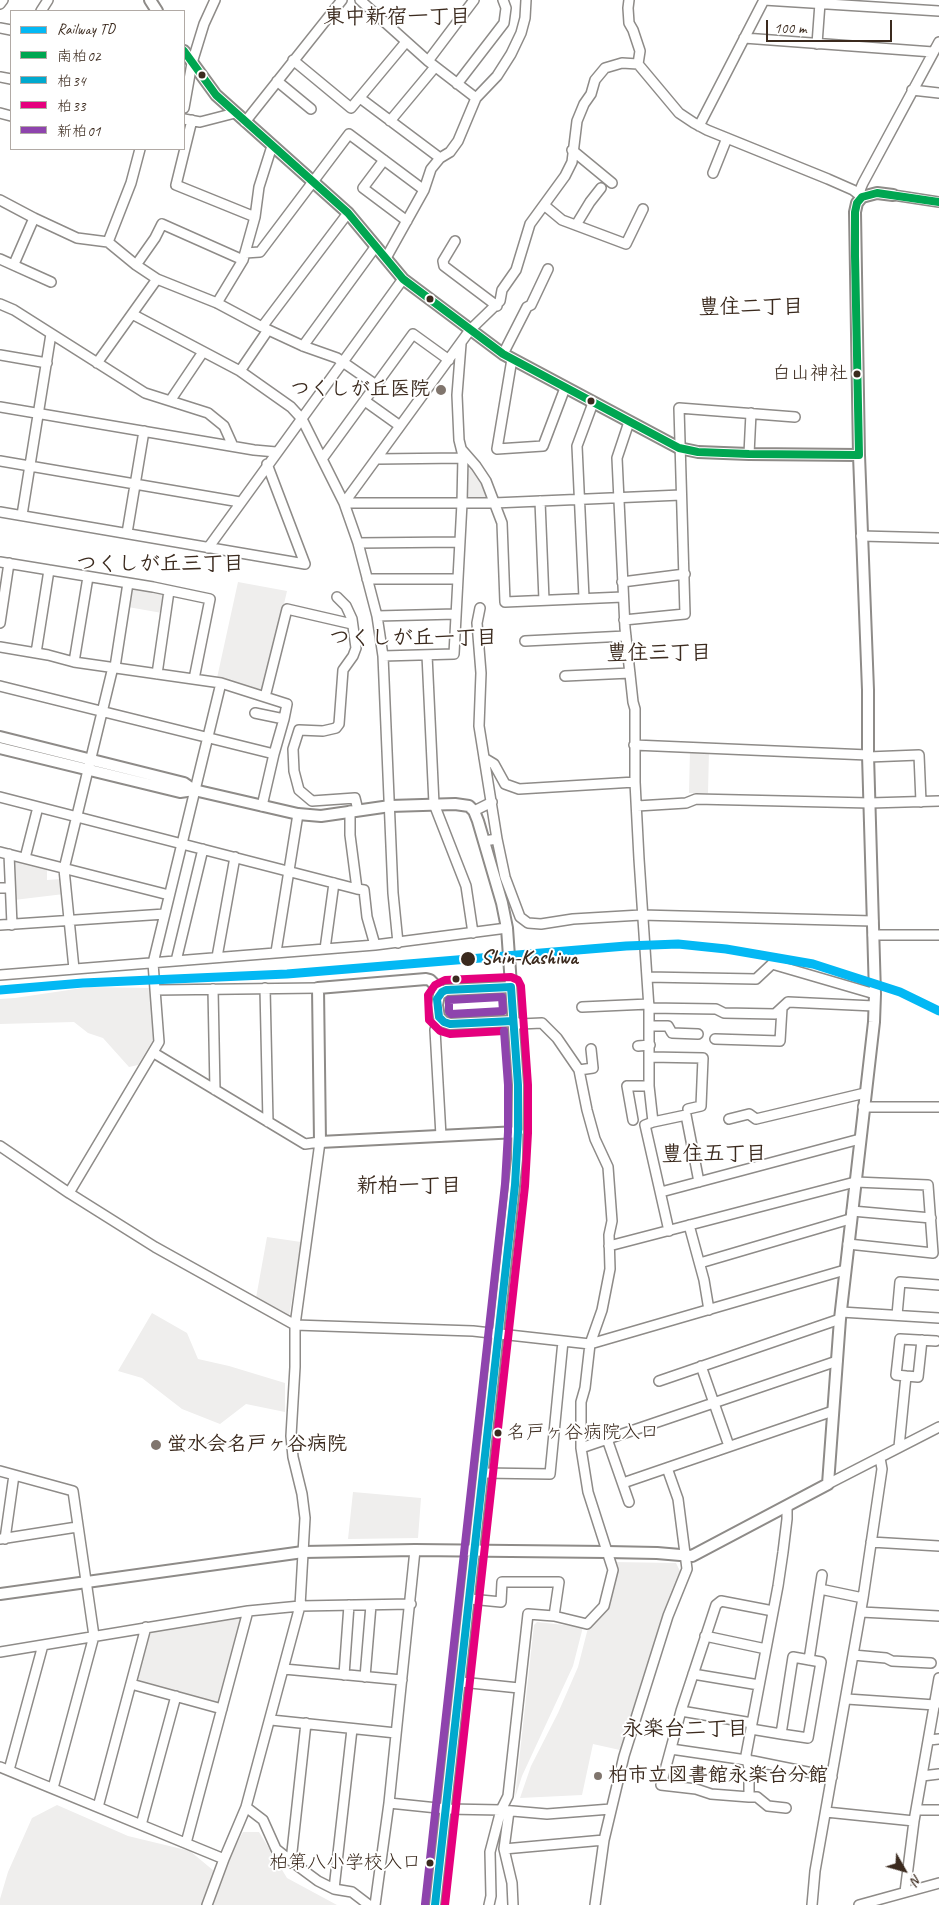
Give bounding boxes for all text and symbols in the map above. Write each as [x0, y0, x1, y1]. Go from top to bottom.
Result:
district label: 東中新宿一丁目 [324, 4, 470, 30]
legend [10, 10, 185, 150]
scale bar [769, 10, 895, 42]
text: 100 m [774, 19, 806, 38]
text: Railway TD [57, 20, 115, 39]
text: 南柏02 [57, 47, 101, 66]
unlabelled marker [197, 70, 207, 80]
text: 柏34 [57, 72, 86, 91]
text: 柏33 [57, 97, 86, 116]
text: 新柏01 [57, 122, 101, 141]
unlabelled marker [425, 294, 435, 304]
district label: 豊住二丁目 [699, 294, 803, 320]
place label: 白山神社 [772, 363, 848, 385]
marker: 白山神社 [852, 369, 862, 379]
place label: つくしが丘医院 [290, 378, 430, 402]
marker: つくしが丘医院 [434, 383, 448, 397]
unlabelled marker [586, 396, 596, 406]
district label: つくしが丘三丁目 [76, 551, 244, 577]
district label: つくしが丘一丁目 [329, 625, 497, 651]
district label: 豊住三丁目 [607, 640, 711, 666]
place label: Shin-Kashiwa [481, 947, 578, 971]
marker: Shin-Kashiwa [459, 950, 477, 968]
unlabelled marker [451, 974, 461, 984]
district label: 豊住五丁目 [662, 1141, 766, 1167]
district label: 新柏一丁目 [357, 1173, 461, 1199]
place label: 名戸ヶ谷病院入口 [507, 1422, 659, 1444]
marker: 名戸ヶ谷病院入口 [493, 1428, 503, 1438]
place label: 蛍水会名戸ヶ谷病院 [167, 1433, 347, 1457]
marker: 蛍水会名戸ヶ谷病院 [149, 1438, 163, 1452]
district label: 永楽台二丁目 [622, 1716, 748, 1742]
place label: 柏市立図書館永楽台分館 [608, 1764, 828, 1788]
marker: 柏市立図書館永楽台分館 [592, 1770, 604, 1782]
north arrow [879, 1845, 929, 1895]
place label: 柏第八小学校入口 [269, 1852, 421, 1874]
marker: 柏第八小学校入口 [425, 1858, 435, 1868]
text: N [907, 1871, 926, 1888]

